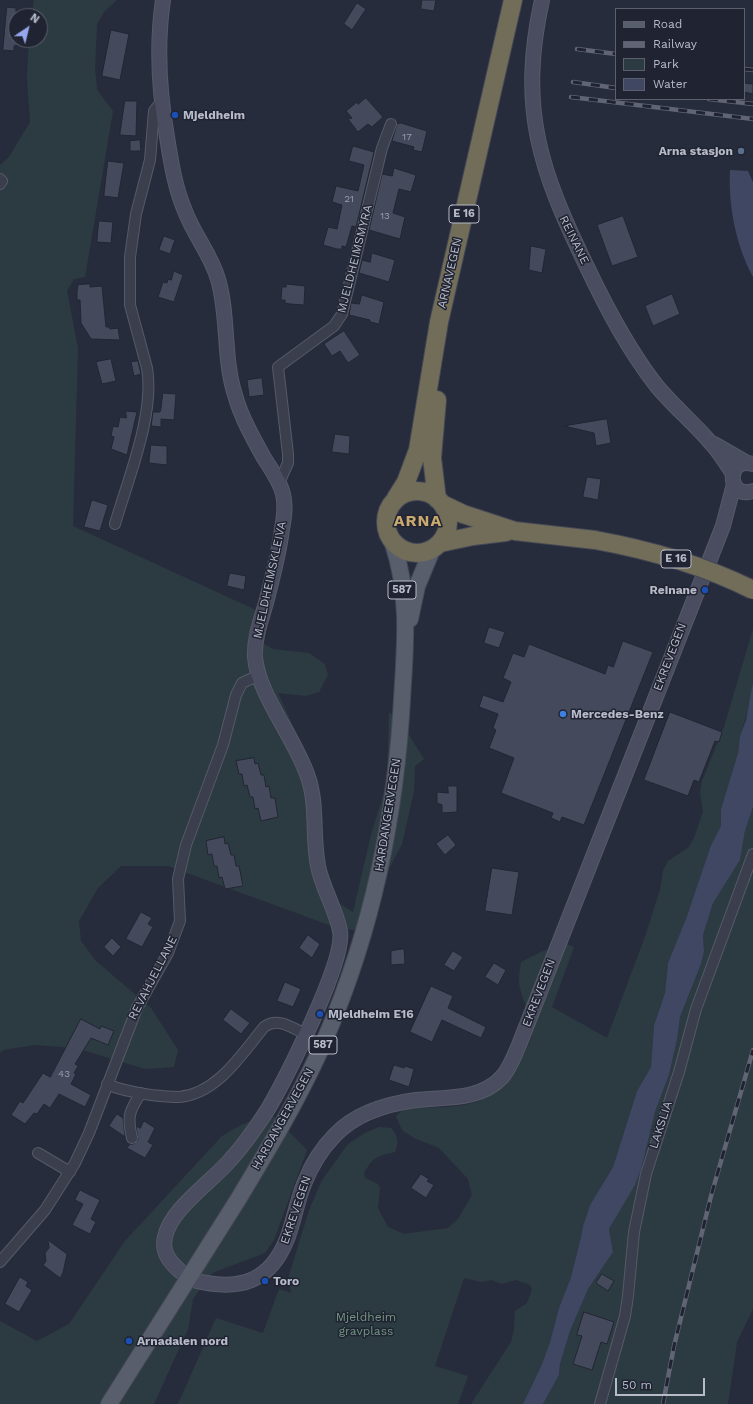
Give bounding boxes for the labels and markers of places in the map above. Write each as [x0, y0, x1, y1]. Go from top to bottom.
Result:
place label: Mjeldheim [183, 108, 245, 122]
marker: Mjeldheim [170, 110, 180, 120]
place label: Arna stasjon [659, 144, 733, 158]
marker: Arna stasjon [736, 146, 746, 156]
place label: Reinane [650, 583, 697, 597]
marker: Reinane [700, 585, 710, 595]
place label: Mercedes-Benz [571, 707, 664, 721]
marker: Mercedes-Benz [558, 709, 568, 719]
place label: Mjeldheim E16 [328, 1007, 414, 1021]
marker: Mjeldheim E16 [315, 1009, 325, 1019]
place label: Toro [273, 1274, 299, 1288]
marker: Toro [260, 1276, 270, 1286]
place label: Arnadalen nord [137, 1334, 228, 1348]
marker: Arnadalen nord [124, 1336, 134, 1346]

